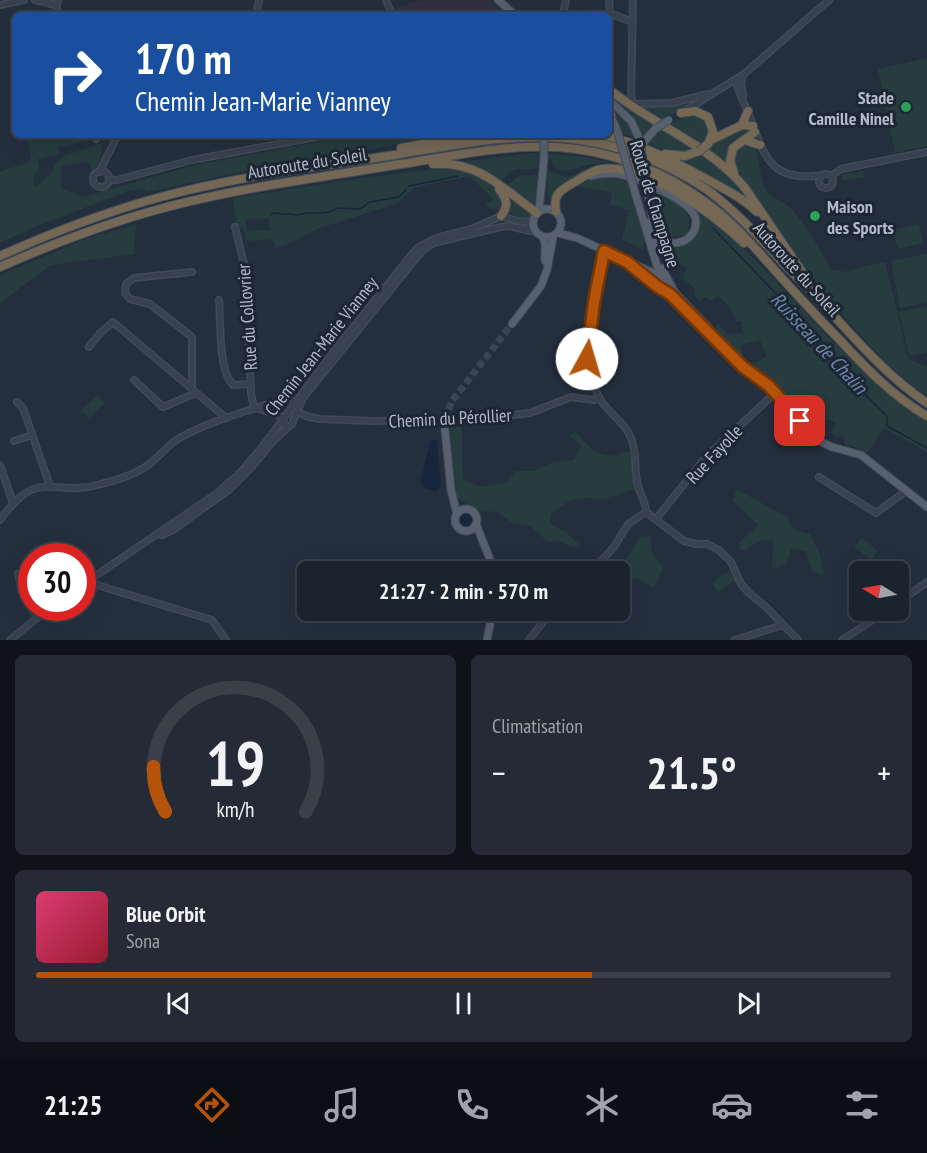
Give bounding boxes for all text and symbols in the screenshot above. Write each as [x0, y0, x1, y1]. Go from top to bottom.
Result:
text: 170 m [135, 31, 232, 86]
icon: right [36, 36, 114, 114]
text: Chemin Jean-Marie Vianney [135, 84, 391, 118]
place label: Stade Camille Ninel [808, 86, 895, 130]
marker: Stade Camille Ninel [899, 100, 913, 114]
street label: Route de Champagne [625, 138, 685, 270]
street label: Autoroute du Soleil [246, 142, 369, 184]
place label: Maison des Sports [827, 195, 894, 239]
marker: Maison des Sports [808, 209, 822, 223]
street label: Autoroute du Soleil [748, 217, 846, 322]
street label: Rue du Collovrier [232, 263, 262, 371]
street label: Chemin Jean-Marie Vianney [259, 272, 383, 420]
water label: Ruisseau de Chalin [765, 287, 874, 400]
position arrow [555, 327, 619, 391]
pin [774, 395, 825, 446]
street label: Chemin du Pérollier [388, 403, 512, 433]
icon: arrive [783, 404, 816, 437]
street label: Rue Fayolle [681, 420, 747, 488]
speed limit sign: 30 [18, 543, 96, 621]
north arrow [849, 561, 909, 621]
map controls [849, 561, 909, 621]
text: 21:27 · 2 min · 570 m [379, 577, 548, 605]
text: Climatisation [492, 713, 583, 739]
text: 19 [206, 722, 265, 803]
text: 21.5° [646, 743, 737, 801]
text: − [492, 751, 506, 794]
text: + [877, 751, 891, 794]
text: km/h [216, 795, 255, 823]
text: Blue Orbit [126, 900, 205, 928]
text: Sona [126, 928, 160, 954]
icon: previous [162, 987, 195, 1020]
icon: pause [447, 987, 480, 1020]
icon: next [732, 987, 765, 1020]
icon: directions [191, 1084, 233, 1126]
icon: music [321, 1084, 363, 1126]
icon: phone [451, 1084, 493, 1126]
icon: climate [581, 1084, 623, 1126]
icon: car [711, 1084, 753, 1126]
icon: filters [841, 1084, 883, 1126]
text: 21:25 [44, 1088, 102, 1122]

